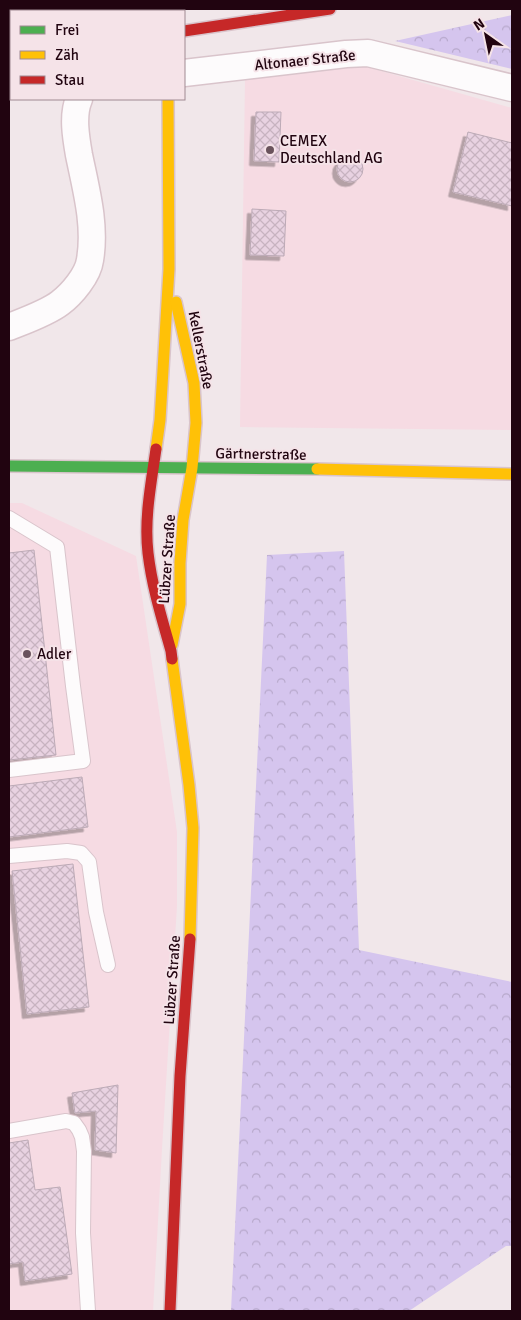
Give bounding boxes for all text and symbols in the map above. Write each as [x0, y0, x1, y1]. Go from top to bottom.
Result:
legend [10, 10, 185, 100]
north arrow [461, 10, 511, 60]
text: N [470, 15, 488, 34]
text: Frei [55, 21, 79, 39]
text: Zäh [55, 46, 79, 64]
street label: Altonaer Straße [254, 46, 356, 74]
text: Stau [55, 71, 84, 89]
place label: CEMEX Deutschland AG [280, 132, 383, 167]
marker: CEMEX Deutschland AG [264, 144, 276, 156]
street label: Kellerstraße [185, 309, 217, 391]
street label: Gärtnerstraße [215, 444, 307, 464]
street label: Lübzer Straße [155, 514, 179, 604]
place label: Adler [37, 645, 72, 663]
marker: Adler [21, 648, 33, 660]
street label: Lübzer Straße [160, 935, 184, 1025]

